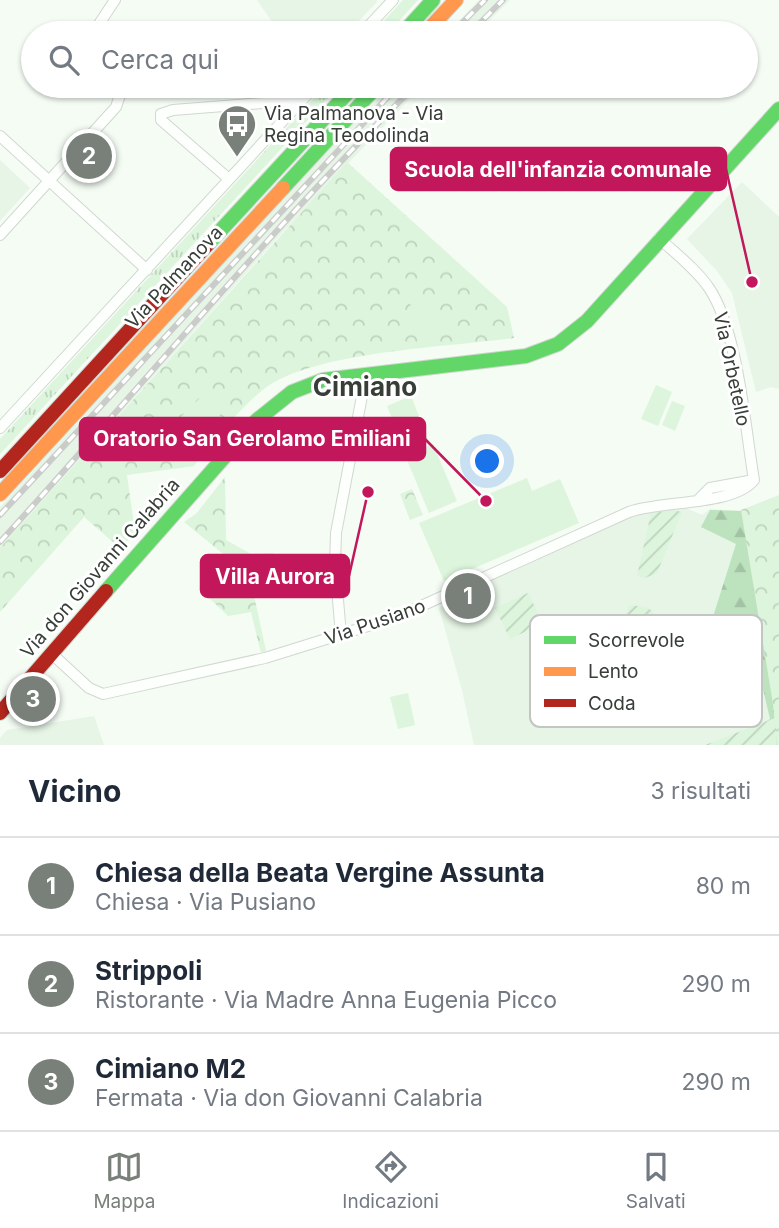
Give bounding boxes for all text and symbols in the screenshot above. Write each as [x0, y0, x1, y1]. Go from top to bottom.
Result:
search box [21, 21, 758, 98]
icon: search [45, 41, 83, 79]
text: Cerca qui [101, 44, 219, 75]
place label: Via Palmanova - Via Regina Teodolinda [264, 102, 444, 147]
bus stop icon: Via Palmanova - Via Regina Teodolinda [216, 103, 258, 158]
pin: 2 [66, 130, 112, 182]
callout: Scuola dell'infanzia comunale [391, 148, 726, 190]
text: Scuola dell'infanzia comunale [405, 157, 711, 182]
street label: Via Palmanova [121, 221, 227, 333]
street label: Via Orbetello [709, 310, 755, 428]
district label: Cimiano [313, 371, 417, 402]
callout: Oratorio San Gerolamo Emiliani [80, 418, 425, 460]
text: Oratorio San Gerolamo Emiliani [93, 426, 411, 451]
your location [470, 444, 504, 478]
street label: Via don Giovanni Calabria [16, 473, 184, 663]
callout: Villa Aurora [201, 555, 349, 597]
text: Villa Aurora [215, 564, 335, 589]
pin: 1 [445, 570, 491, 622]
street label: Via Pusiano [322, 594, 428, 650]
legend [530, 615, 762, 727]
text: Scorrevole [588, 629, 685, 652]
text: Lento [588, 660, 638, 683]
pin: 3 [10, 673, 56, 725]
text: Coda [588, 692, 636, 715]
text: Vicino [28, 773, 121, 809]
text: 3 risultati [650, 777, 751, 805]
text: Chiesa della Beata Vergine Assunta [95, 857, 545, 888]
text: 1 [46, 872, 56, 900]
text: 80 m [696, 872, 751, 900]
text: Chiesa · Via Pusiano [95, 888, 316, 916]
text: Strippoli [95, 955, 202, 986]
text: 2 [44, 970, 58, 998]
text: 290 m [682, 970, 751, 998]
text: Ristorante · Via Madre Anna Eugenia Picco [95, 986, 557, 1014]
text: Cimiano M2 [95, 1053, 246, 1084]
text: 3 [44, 1068, 58, 1096]
text: 290 m [682, 1068, 751, 1096]
text: Fermata · Via don Giovanni Calabria [95, 1084, 483, 1112]
tab: Mappa [93, 1148, 155, 1213]
tab: Indicazioni [342, 1148, 439, 1213]
tab: Salvati [626, 1148, 686, 1213]

